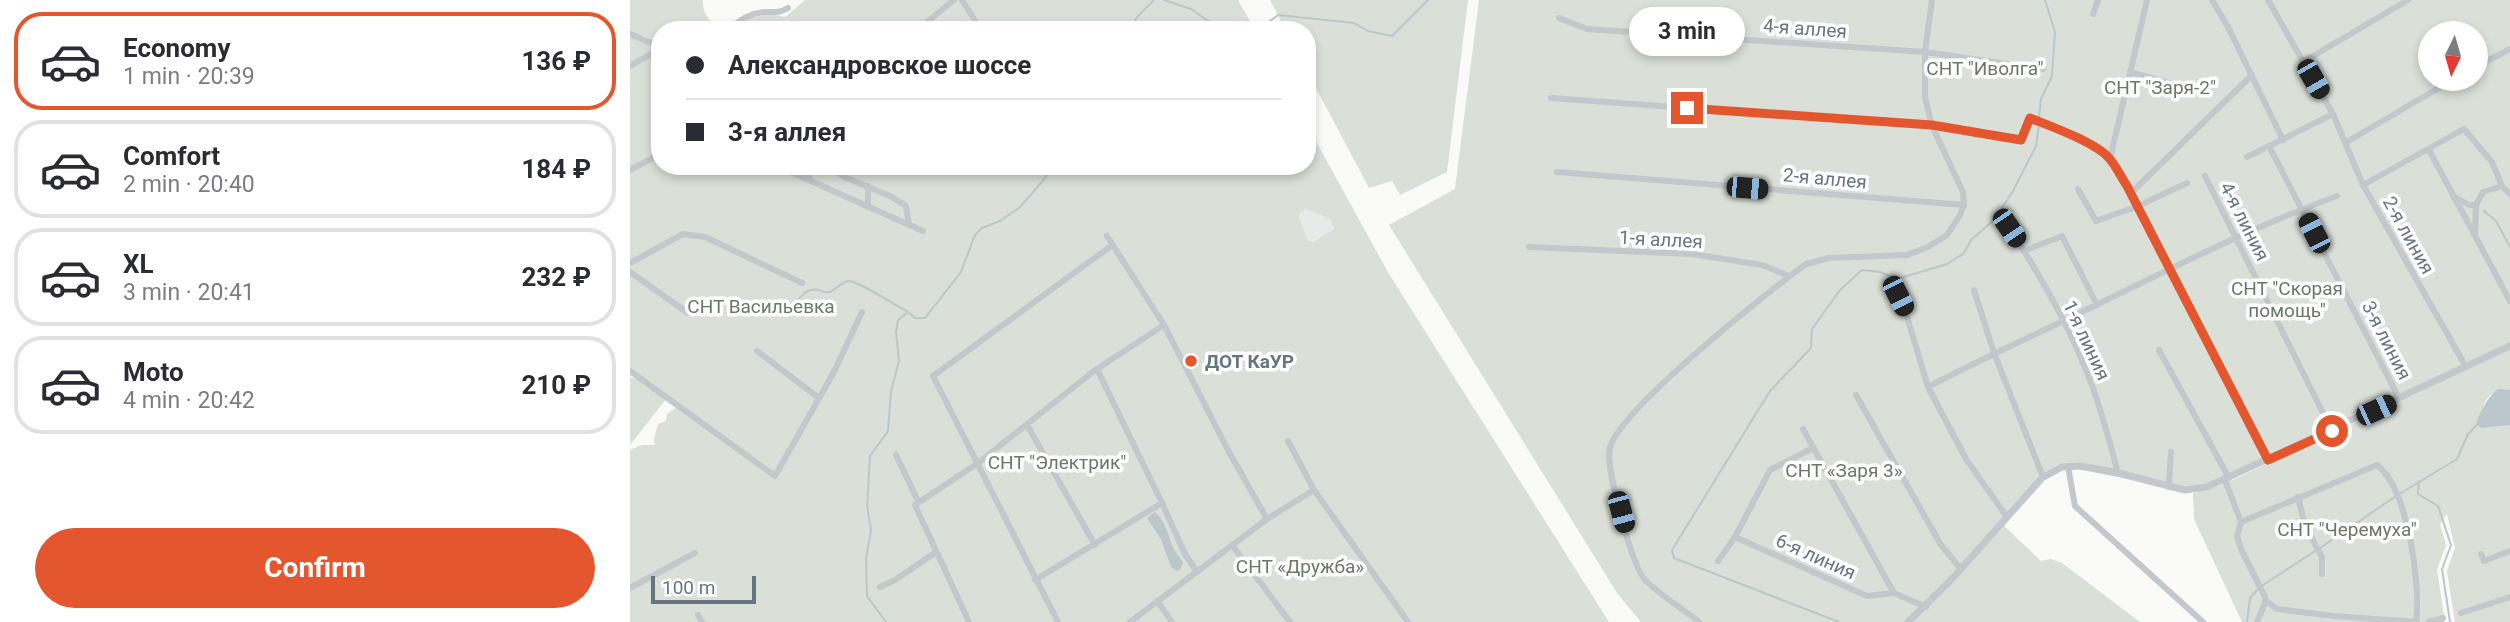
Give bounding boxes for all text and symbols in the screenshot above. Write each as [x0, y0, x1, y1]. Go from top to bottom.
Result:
callout: 3 min [1629, 7, 1745, 56]
street label: 4-я аллея [1762, 14, 1848, 43]
text: 3 min [1658, 18, 1716, 45]
north arrow [2418, 21, 2488, 91]
map controls [2418, 21, 2488, 91]
icon: car [39, 30, 102, 93]
text: Economy [123, 33, 230, 63]
text: 136 ₽ [521, 46, 591, 76]
text: Александровское шоссе [728, 50, 1031, 80]
car [2294, 56, 2333, 102]
park label: СНТ "Иволга" [1926, 57, 2044, 80]
text: 1 min · 20:39 [123, 63, 255, 90]
park label: СНТ "Заря-2" [2104, 76, 2216, 99]
route end [1671, 92, 1703, 124]
text: 3-я аллея [728, 117, 846, 147]
icon: car [39, 138, 102, 201]
text: Comfort [123, 141, 220, 171]
text: 184 ₽ [521, 154, 591, 184]
street label: 2-я аллея [1782, 163, 1868, 194]
text: 2 min · 20:40 [123, 171, 255, 198]
car [1726, 176, 1769, 200]
street label: 4-я линия [2215, 178, 2274, 264]
street label: 2-я линия [2378, 192, 2439, 278]
car [1989, 205, 2030, 251]
car [2296, 210, 2333, 256]
street label: 1-я аллея [1618, 226, 1703, 253]
icon: car [39, 246, 102, 309]
text: XL [123, 249, 154, 279]
text: 232 ₽ [521, 262, 591, 292]
car [1880, 273, 1917, 319]
park label: СНТ "Скорая помощь" [2231, 277, 2343, 322]
text: 3 min · 20:41 [123, 279, 255, 306]
park label: СНТ Васильевка [687, 295, 835, 318]
street label: 1-я линия [2058, 297, 2115, 384]
street label: 3-я линия [2357, 297, 2416, 383]
place label: ДОТ КаУР [1205, 350, 1294, 373]
marker: ДОТ КаУР [1183, 353, 1199, 369]
icon: car [39, 354, 102, 417]
text: Moto [123, 357, 184, 387]
text: 210 ₽ [521, 370, 591, 400]
text: 4 min · 20:42 [123, 387, 255, 414]
car [2353, 392, 2400, 428]
route start [2316, 415, 2348, 447]
park label: СНТ "Электрик" [988, 451, 1126, 474]
park label: СНТ «Заря 3» [1785, 459, 1903, 482]
car [1606, 489, 1637, 535]
park label: СНТ "Черемуха" [2277, 518, 2417, 541]
button: Confirm [35, 528, 595, 608]
street label: 6-я линия [1772, 529, 1859, 584]
park label: СНТ «Дружба» [1236, 555, 1364, 578]
scale bar [651, 573, 756, 605]
text: 100 m [662, 576, 715, 599]

